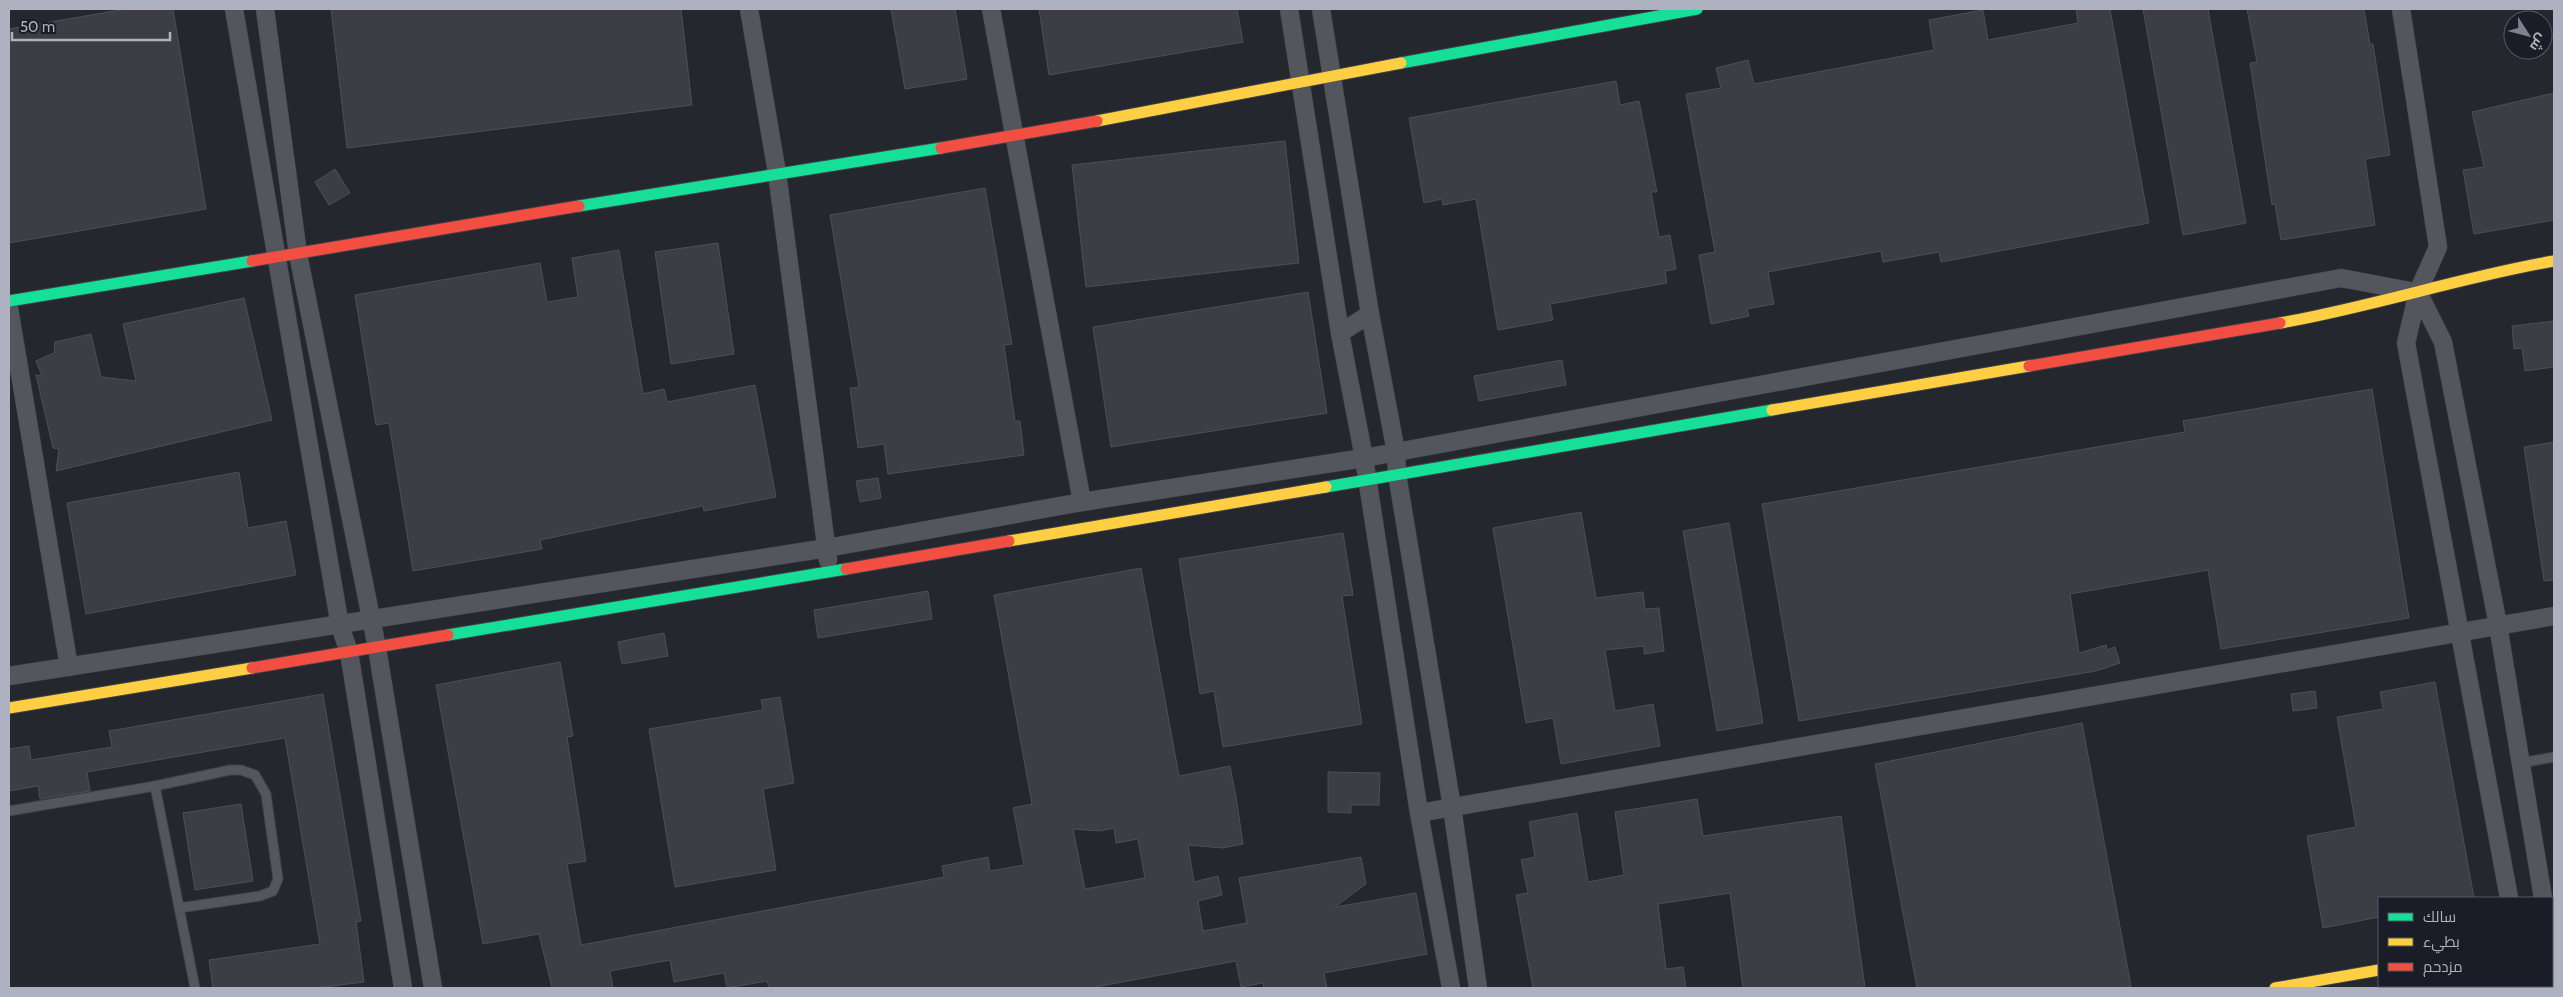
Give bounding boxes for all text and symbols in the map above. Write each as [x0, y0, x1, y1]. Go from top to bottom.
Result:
scale bar [12, 10, 170, 42]
north arrow [2503, 10, 2553, 60]
text: 50 m [20, 18, 55, 36]
text: ش [2526, 30, 2551, 55]
legend [2378, 897, 2553, 987]
text: سالك [2423, 908, 2456, 926]
text: بطيء [2423, 933, 2460, 954]
text: مزدحم [2423, 958, 2463, 977]

